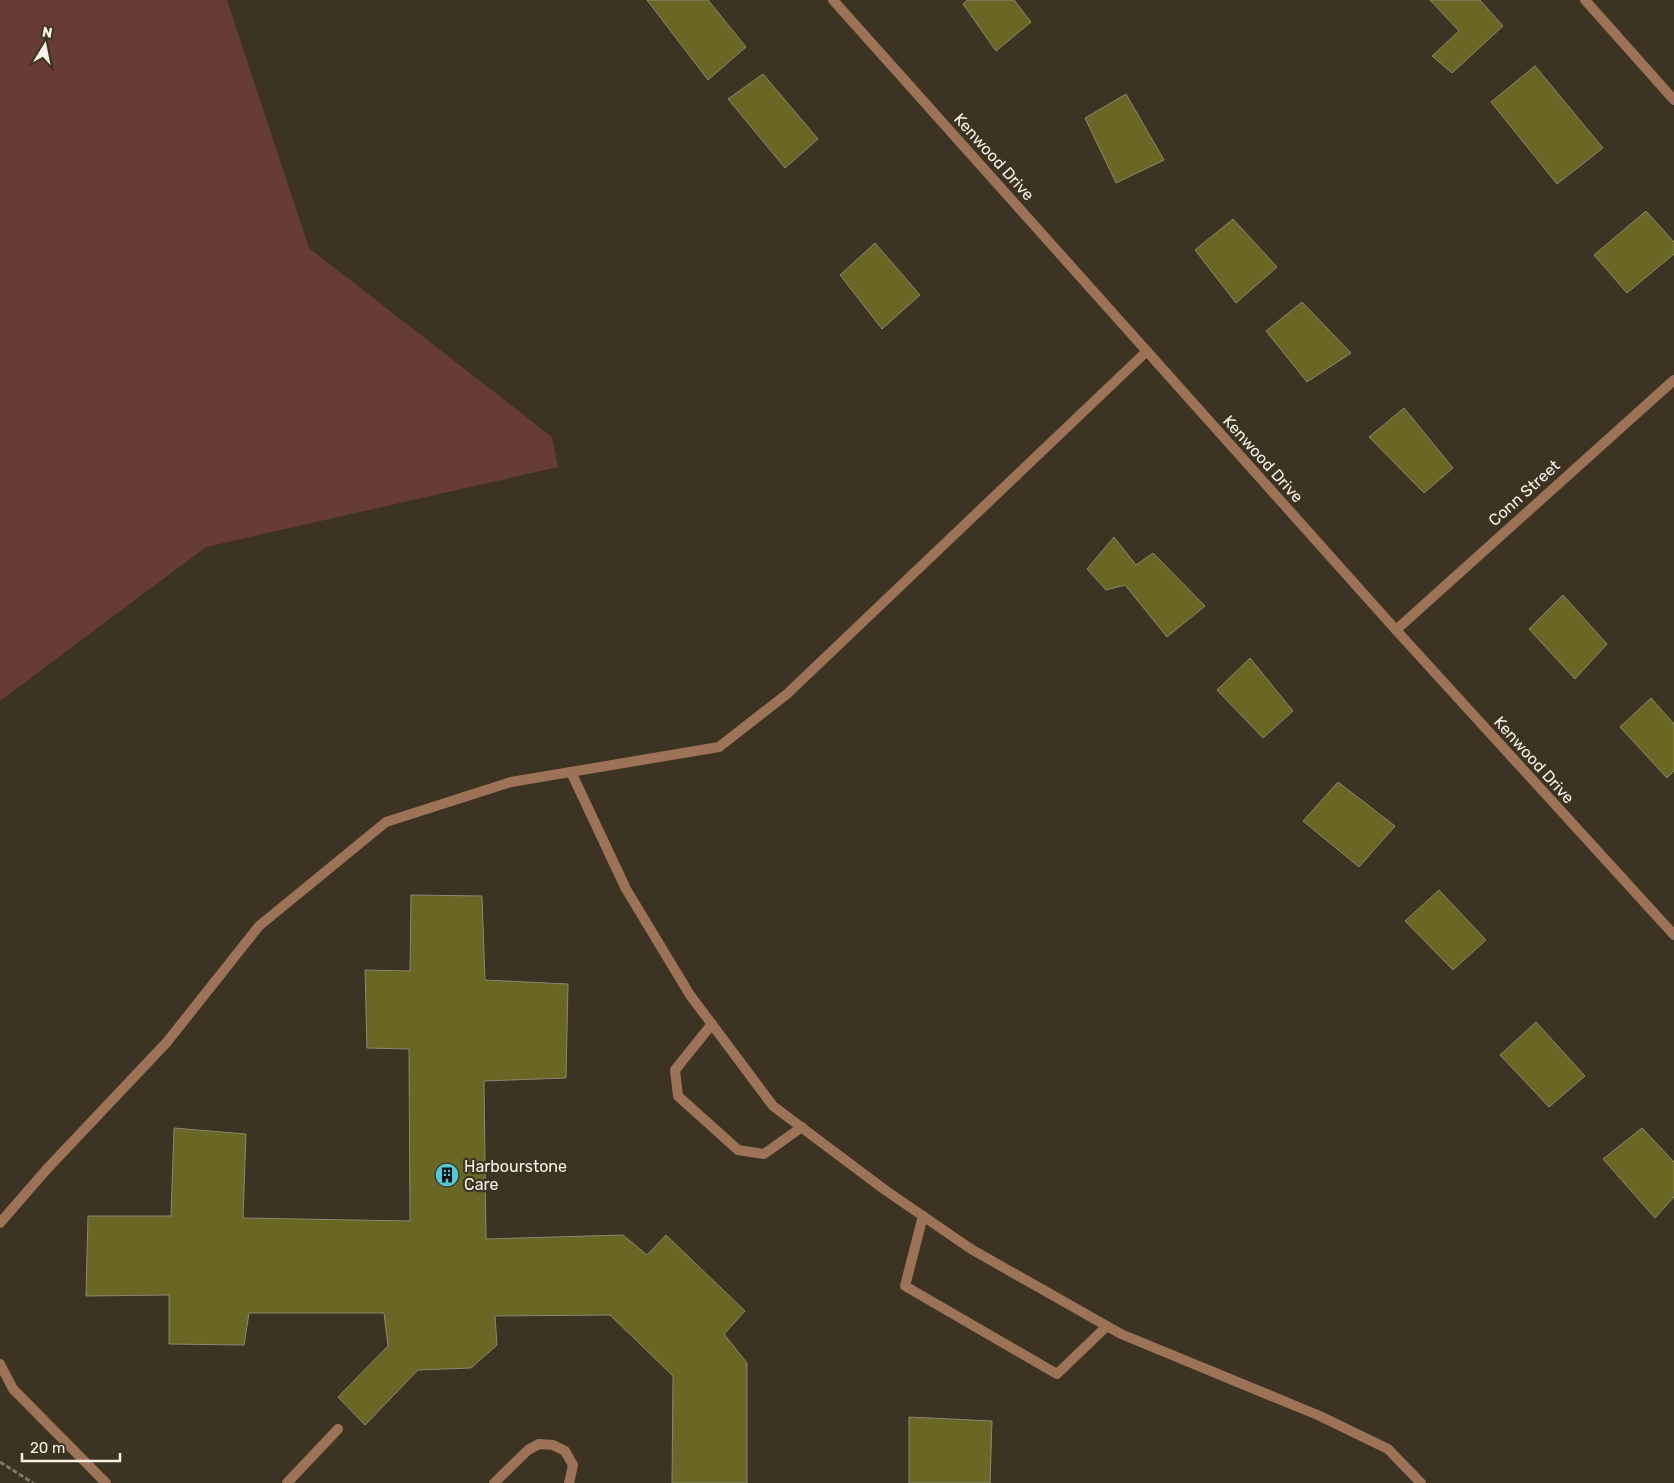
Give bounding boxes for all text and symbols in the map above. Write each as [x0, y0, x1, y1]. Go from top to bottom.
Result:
north arrow [20, 20, 70, 70]
text: N [41, 23, 54, 42]
street label: Kenwood Drive [950, 110, 1038, 204]
street label: Kenwood Drive [1219, 412, 1307, 506]
street label: Conn Street [1484, 456, 1564, 530]
street label: Kenwood Drive [1490, 713, 1578, 807]
place label: Harbourstone Care [464, 1157, 567, 1194]
building icon: Harbourstone Care [434, 1162, 460, 1188]
scale bar [22, 1430, 120, 1462]
text: 20 m [30, 1439, 65, 1457]

